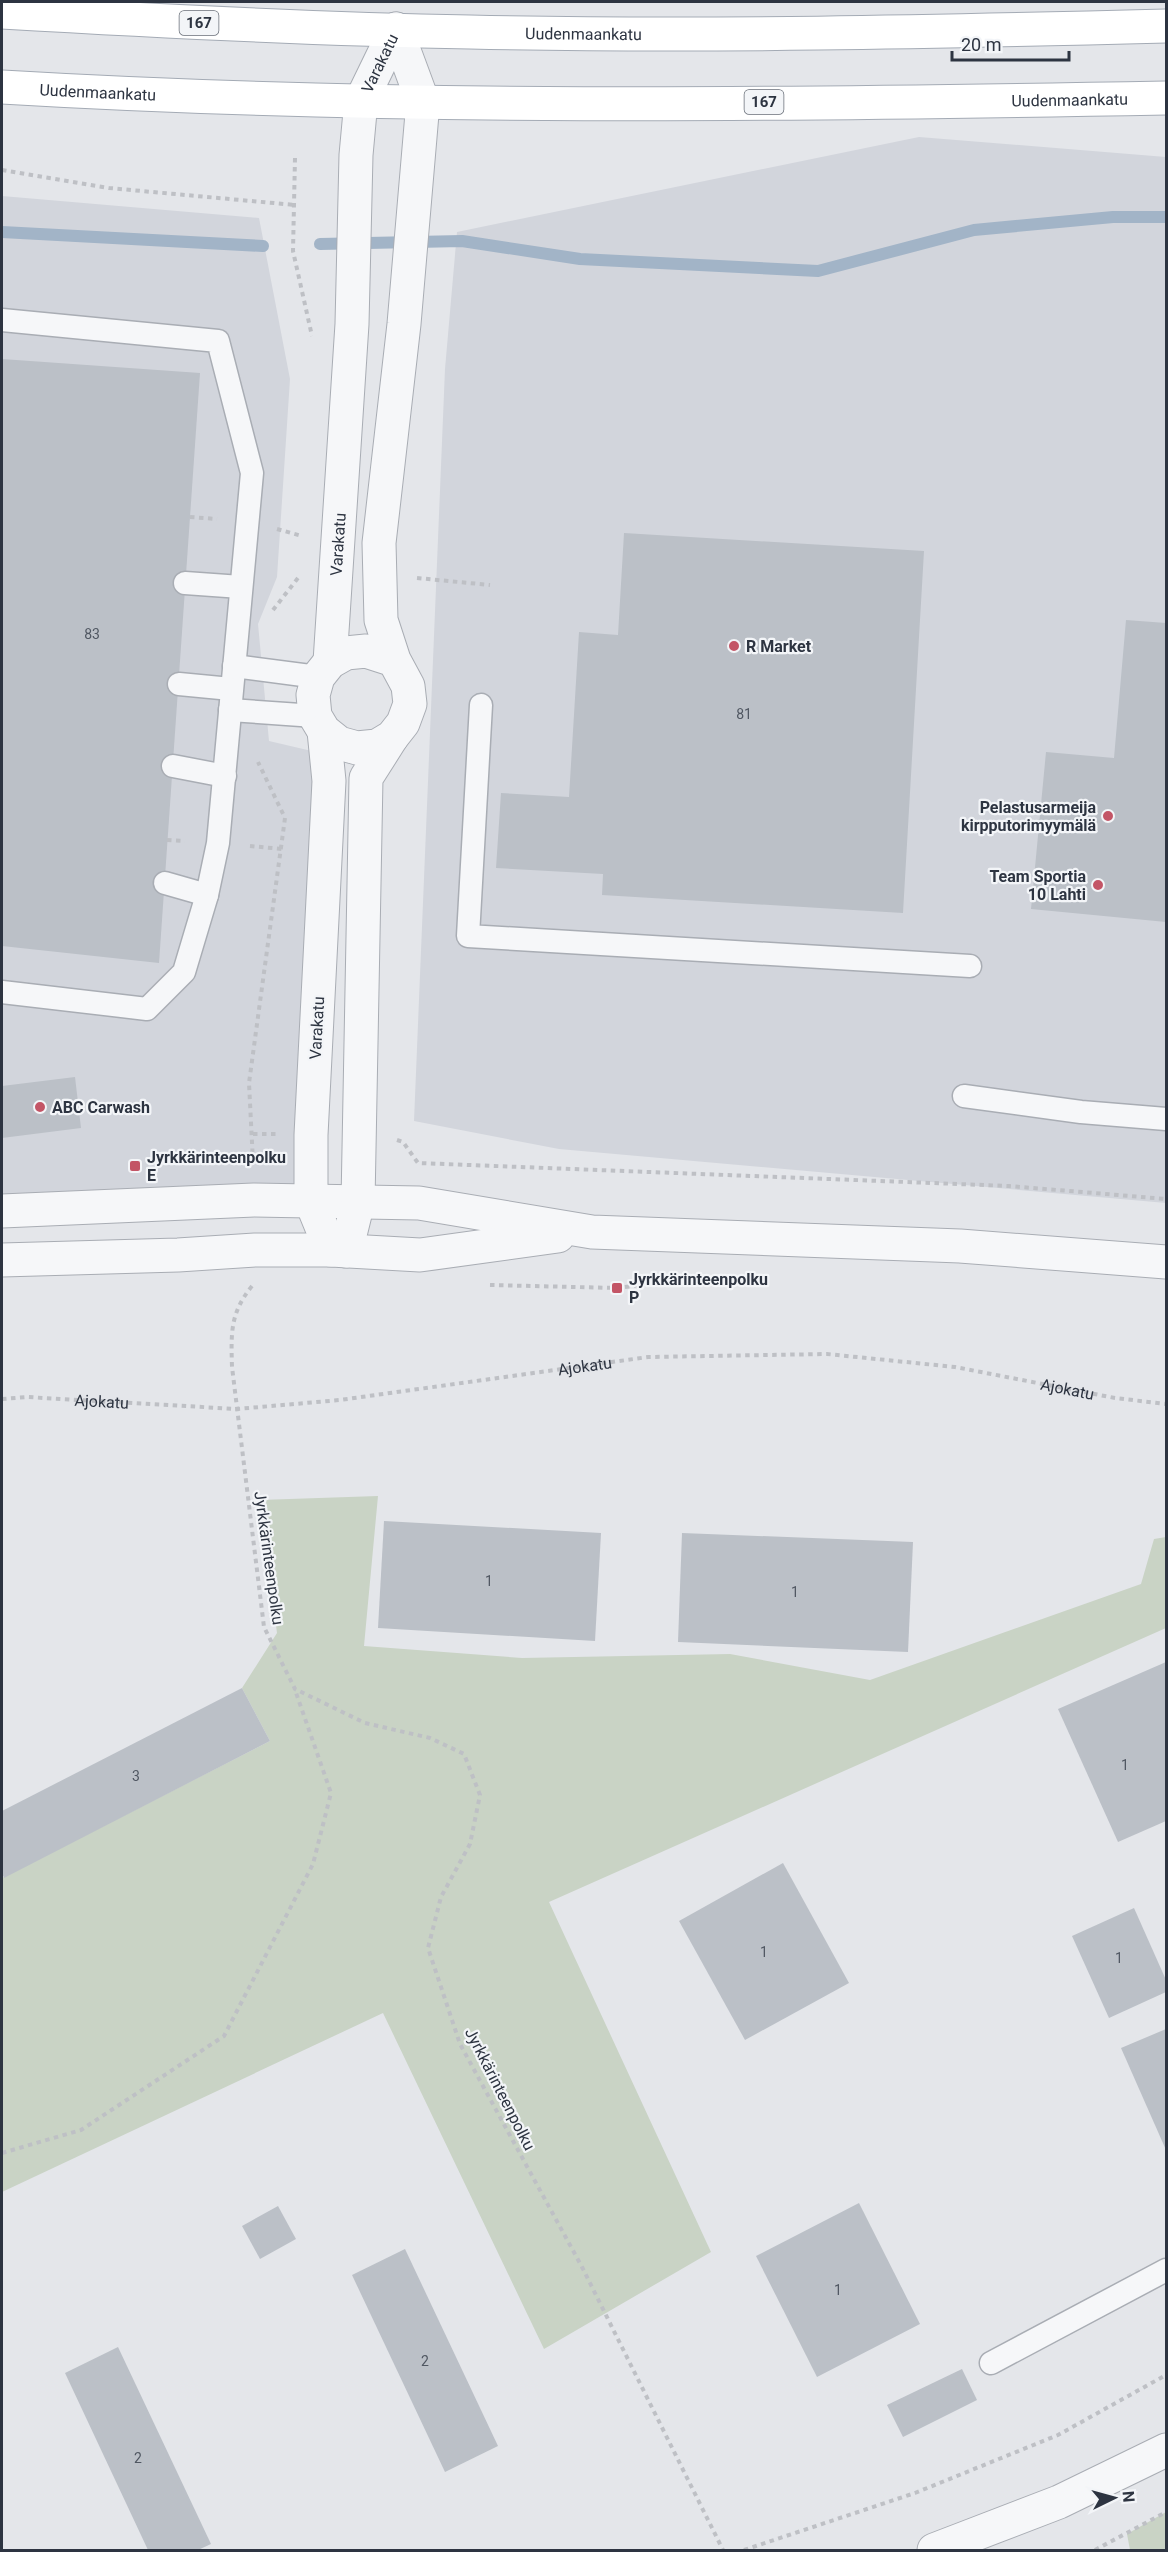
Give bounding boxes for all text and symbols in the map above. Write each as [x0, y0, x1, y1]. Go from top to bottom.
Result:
road number: 167 [180, 11, 218, 35]
street label: Uudenmaankatu [525, 24, 642, 44]
scale bar [952, 24, 1069, 62]
street label: Varakatu [357, 31, 402, 96]
text: 20 m [961, 34, 1001, 55]
street label: Uudenmaankatu [39, 80, 157, 104]
street label: Uudenmaankatu [1011, 89, 1128, 110]
road number: 167 [744, 90, 783, 114]
street label: Varakatu [326, 512, 349, 576]
house number: 83 [84, 626, 100, 642]
place label: R Market [746, 637, 812, 656]
marker: R Market [727, 639, 741, 653]
house number: 81 [736, 706, 752, 722]
place label: Pelastusarmeija kirpputorimyymälä [961, 798, 1096, 835]
marker: Pelastusarmeija kirpputorimyymälä [1101, 809, 1115, 823]
place label: Team Sportia 10 Lahti [989, 867, 1086, 904]
marker: Team Sportia 10 Lahti [1091, 878, 1105, 892]
street label: Varakatu [306, 996, 328, 1060]
place label: ABC Carwash [52, 1098, 150, 1117]
marker: ABC Carwash [33, 1100, 47, 1114]
place label: Jyrkkärinteenpolku E [147, 1148, 286, 1185]
marker: Jyrkkärinteenpolku E [128, 1159, 142, 1173]
place label: Jyrkkärinteenpolku P [629, 1270, 768, 1307]
marker: Jyrkkärinteenpolku P [610, 1281, 624, 1295]
street label: Ajokatu [557, 1353, 613, 1379]
street label: Ajokatu [1039, 1374, 1096, 1403]
street label: Ajokatu [74, 1390, 129, 1412]
street label: Jyrkkärinteenpolku [250, 1490, 288, 1626]
house number: 1 [485, 1573, 493, 1589]
house number: 1 [791, 1584, 799, 1600]
house number: 1 [1121, 1757, 1129, 1773]
house number: 3 [132, 1768, 140, 1784]
house number: 1 [760, 1944, 768, 1960]
house number: 1 [1115, 1950, 1123, 1966]
street label: Jyrkkärinteenpolku [461, 2025, 539, 2153]
house number: 1 [834, 2282, 842, 2298]
house number: 2 [421, 2353, 429, 2369]
house number: 2 [134, 2450, 142, 2466]
north arrow [1084, 2468, 1144, 2528]
text: N [1118, 2490, 1138, 2503]

